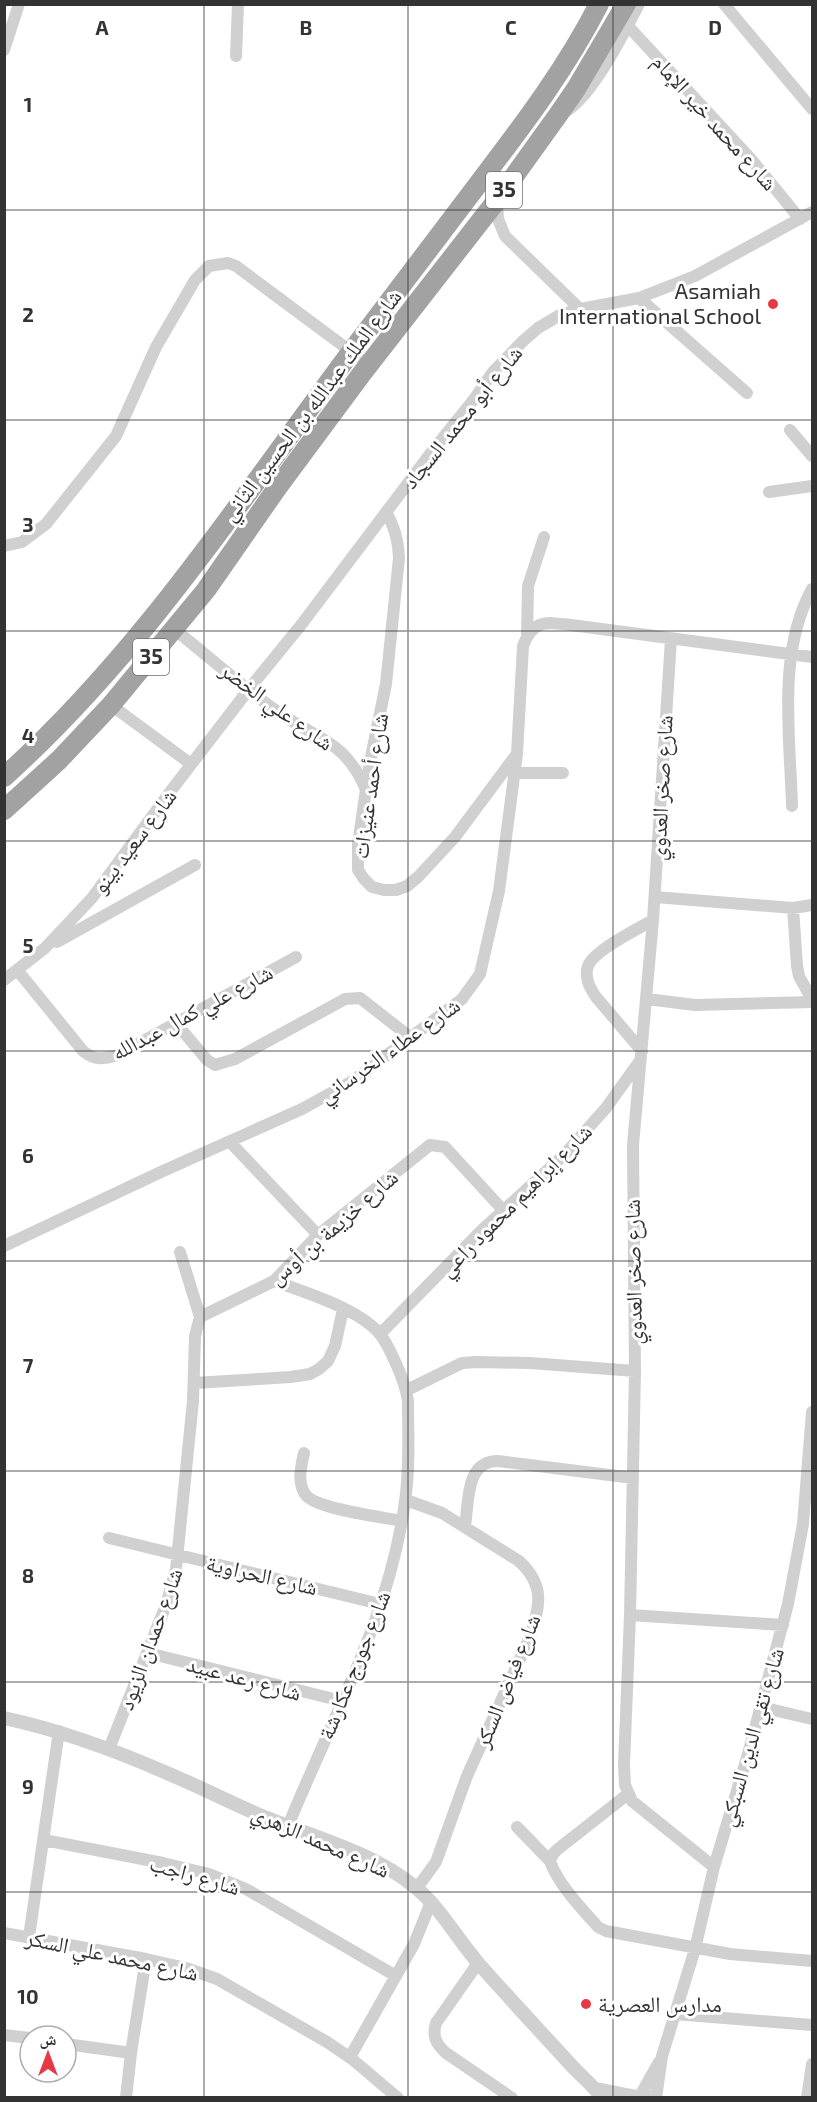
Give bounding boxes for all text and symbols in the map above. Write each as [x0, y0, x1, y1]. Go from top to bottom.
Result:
text: A [95, 15, 109, 39]
text: B [300, 15, 312, 39]
text: C [505, 15, 517, 39]
text: D [708, 15, 722, 39]
street label: شارع محمد خير الإمام [645, 48, 784, 197]
text: 1 [24, 92, 32, 116]
road number: 35 [486, 172, 522, 208]
place label: Asamiah International School [559, 277, 761, 328]
street label: شارع الملك عبدالله بن الحسين الثاني [215, 283, 410, 529]
marker: Asamiah International School [766, 297, 780, 311]
text: 2 [22, 302, 34, 326]
street label: شارع أبو محمد السجاد [396, 340, 528, 494]
text: 3 [22, 512, 34, 536]
road number: 35 [133, 639, 169, 675]
street label: شارع علي الخضر [212, 655, 339, 760]
street label: شارع أحمد عنيزات [346, 711, 394, 861]
street label: شارع صخر العدوي [643, 714, 682, 862]
text: 4 [22, 723, 35, 747]
street label: شارع سعيد بينو [85, 783, 183, 899]
text: 5 [22, 933, 34, 957]
street label: شارع علي كمال عبدالله [107, 958, 279, 1069]
street label: شارع عطاء الخرساني [313, 991, 467, 1112]
street label: شارع إبراهيم محمود راعي [432, 1117, 600, 1285]
text: 6 [22, 1143, 34, 1167]
street label: شارع خزيمة بن أوس [262, 1163, 404, 1291]
street label: شارع صخر العدوي [618, 1199, 652, 1345]
text: 7 [23, 1353, 34, 1377]
street label: شارع الحراوية [204, 1549, 320, 1601]
text: 8 [22, 1563, 34, 1587]
street label: شارع حمدان الزيود [111, 1564, 189, 1714]
street label: شارع جورج عكارشة [311, 1586, 397, 1744]
street label: شارع فياض السكر [467, 1610, 547, 1753]
street label: شارع تقي الدين السبكي [712, 1644, 793, 1831]
street label: شارع رعد عبيد [184, 1649, 304, 1707]
text: 9 [22, 1774, 34, 1798]
street label: شارع محمد الزهري [246, 1798, 394, 1887]
street label: شارع راجب [147, 1849, 243, 1901]
street label: شارع محمد علي السكر [21, 1923, 201, 1990]
text: 10 [17, 1984, 39, 2008]
place label: مدارس العصرية [598, 1990, 722, 2018]
marker: مدارس العصرية [579, 1997, 593, 2011]
north arrow [18, 2024, 78, 2084]
text: ش [40, 2029, 57, 2049]

